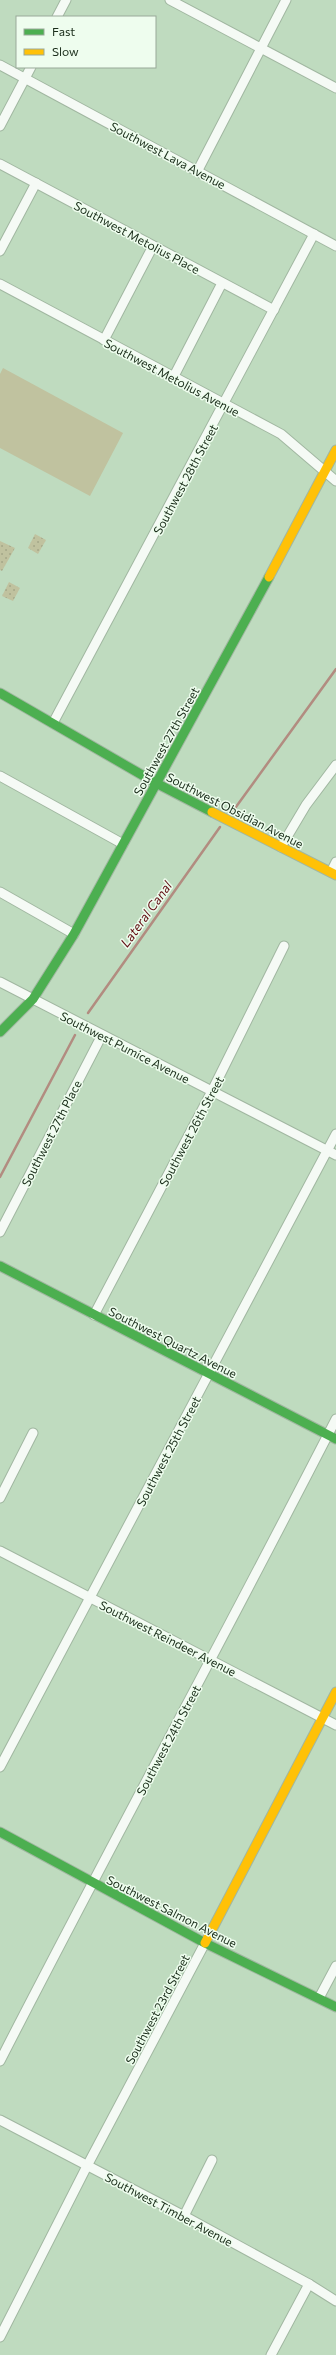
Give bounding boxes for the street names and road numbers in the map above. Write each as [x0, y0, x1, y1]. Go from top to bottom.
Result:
street label: Southwest Lava Avenue [108, 119, 228, 191]
street label: Southwest Metolius Place [72, 198, 202, 276]
street label: Southwest Metolius Avenue [102, 335, 242, 419]
street label: Southwest 28th Street [150, 421, 220, 537]
street label: Southwest 27th Street [130, 684, 202, 798]
street label: Southwest Obsidian Avenue [164, 769, 306, 851]
street label: Southwest Pumice Avenue [58, 1008, 192, 1086]
street label: Southwest 26th Street [156, 1073, 226, 1189]
street label: Southwest 27th Place [18, 1078, 84, 1188]
street label: Southwest Quartz Avenue [107, 1304, 239, 1380]
street label: Southwest 25th Street [133, 1394, 203, 1508]
street label: Southwest Reindeer Avenue [97, 1597, 239, 1679]
street label: Southwest 24th Street [133, 1683, 203, 1797]
street label: Southwest Salmon Avenue [105, 1872, 239, 1950]
street label: Southwest 23rd Street [122, 1952, 192, 2066]
street label: Southwest Timber Avenue [103, 2169, 235, 2249]

